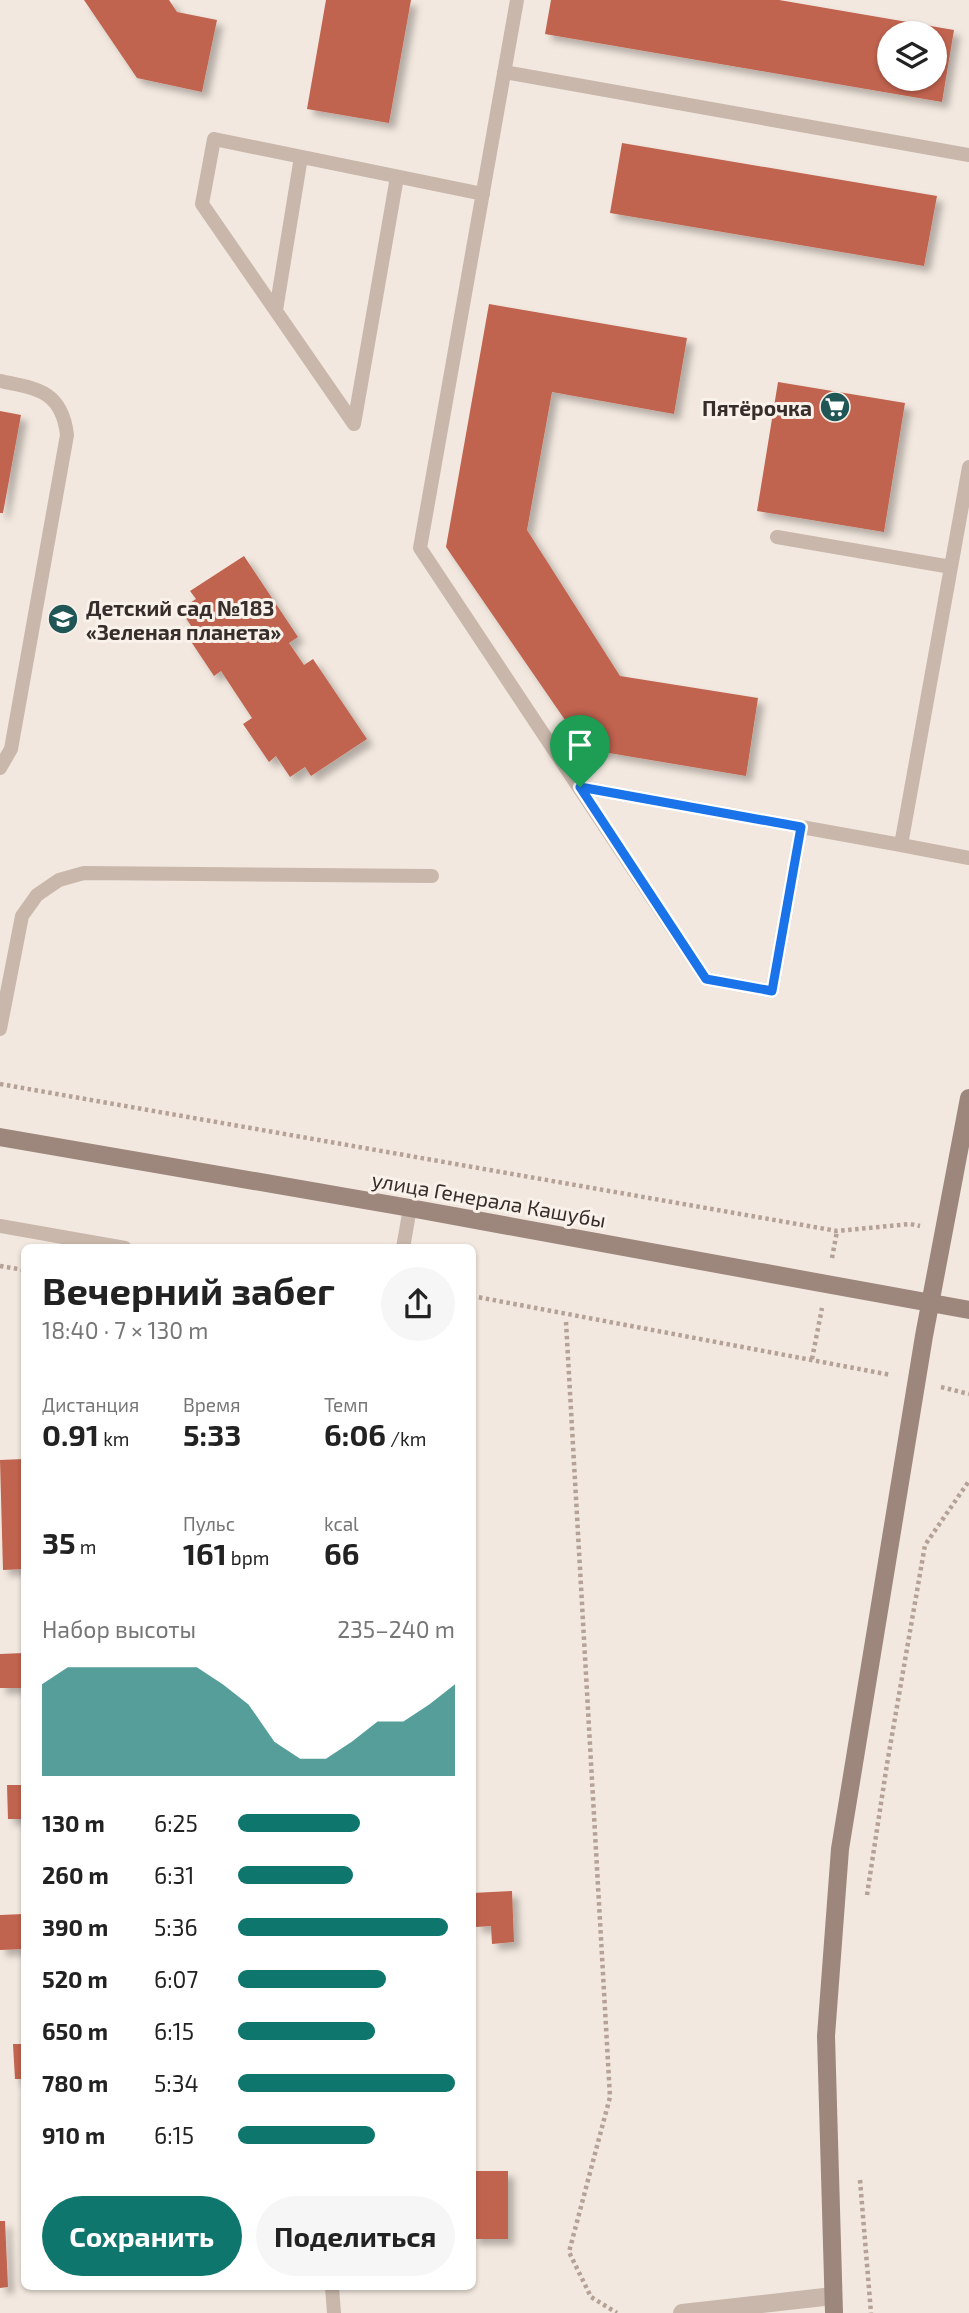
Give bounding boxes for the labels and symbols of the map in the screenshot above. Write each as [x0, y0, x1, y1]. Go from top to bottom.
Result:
supermarket icon: Пятёрочка [818, 390, 852, 424]
place label: Пятёрочка [702, 395, 812, 420]
place label: Детский сад №183 «Зеленая планета» [86, 595, 281, 644]
school or university icon: Детский сад №183 «Зеленая планета» [46, 602, 80, 636]
pin [550, 715, 610, 787]
street label: улица Генерала Кашубы [370, 1166, 608, 1233]

